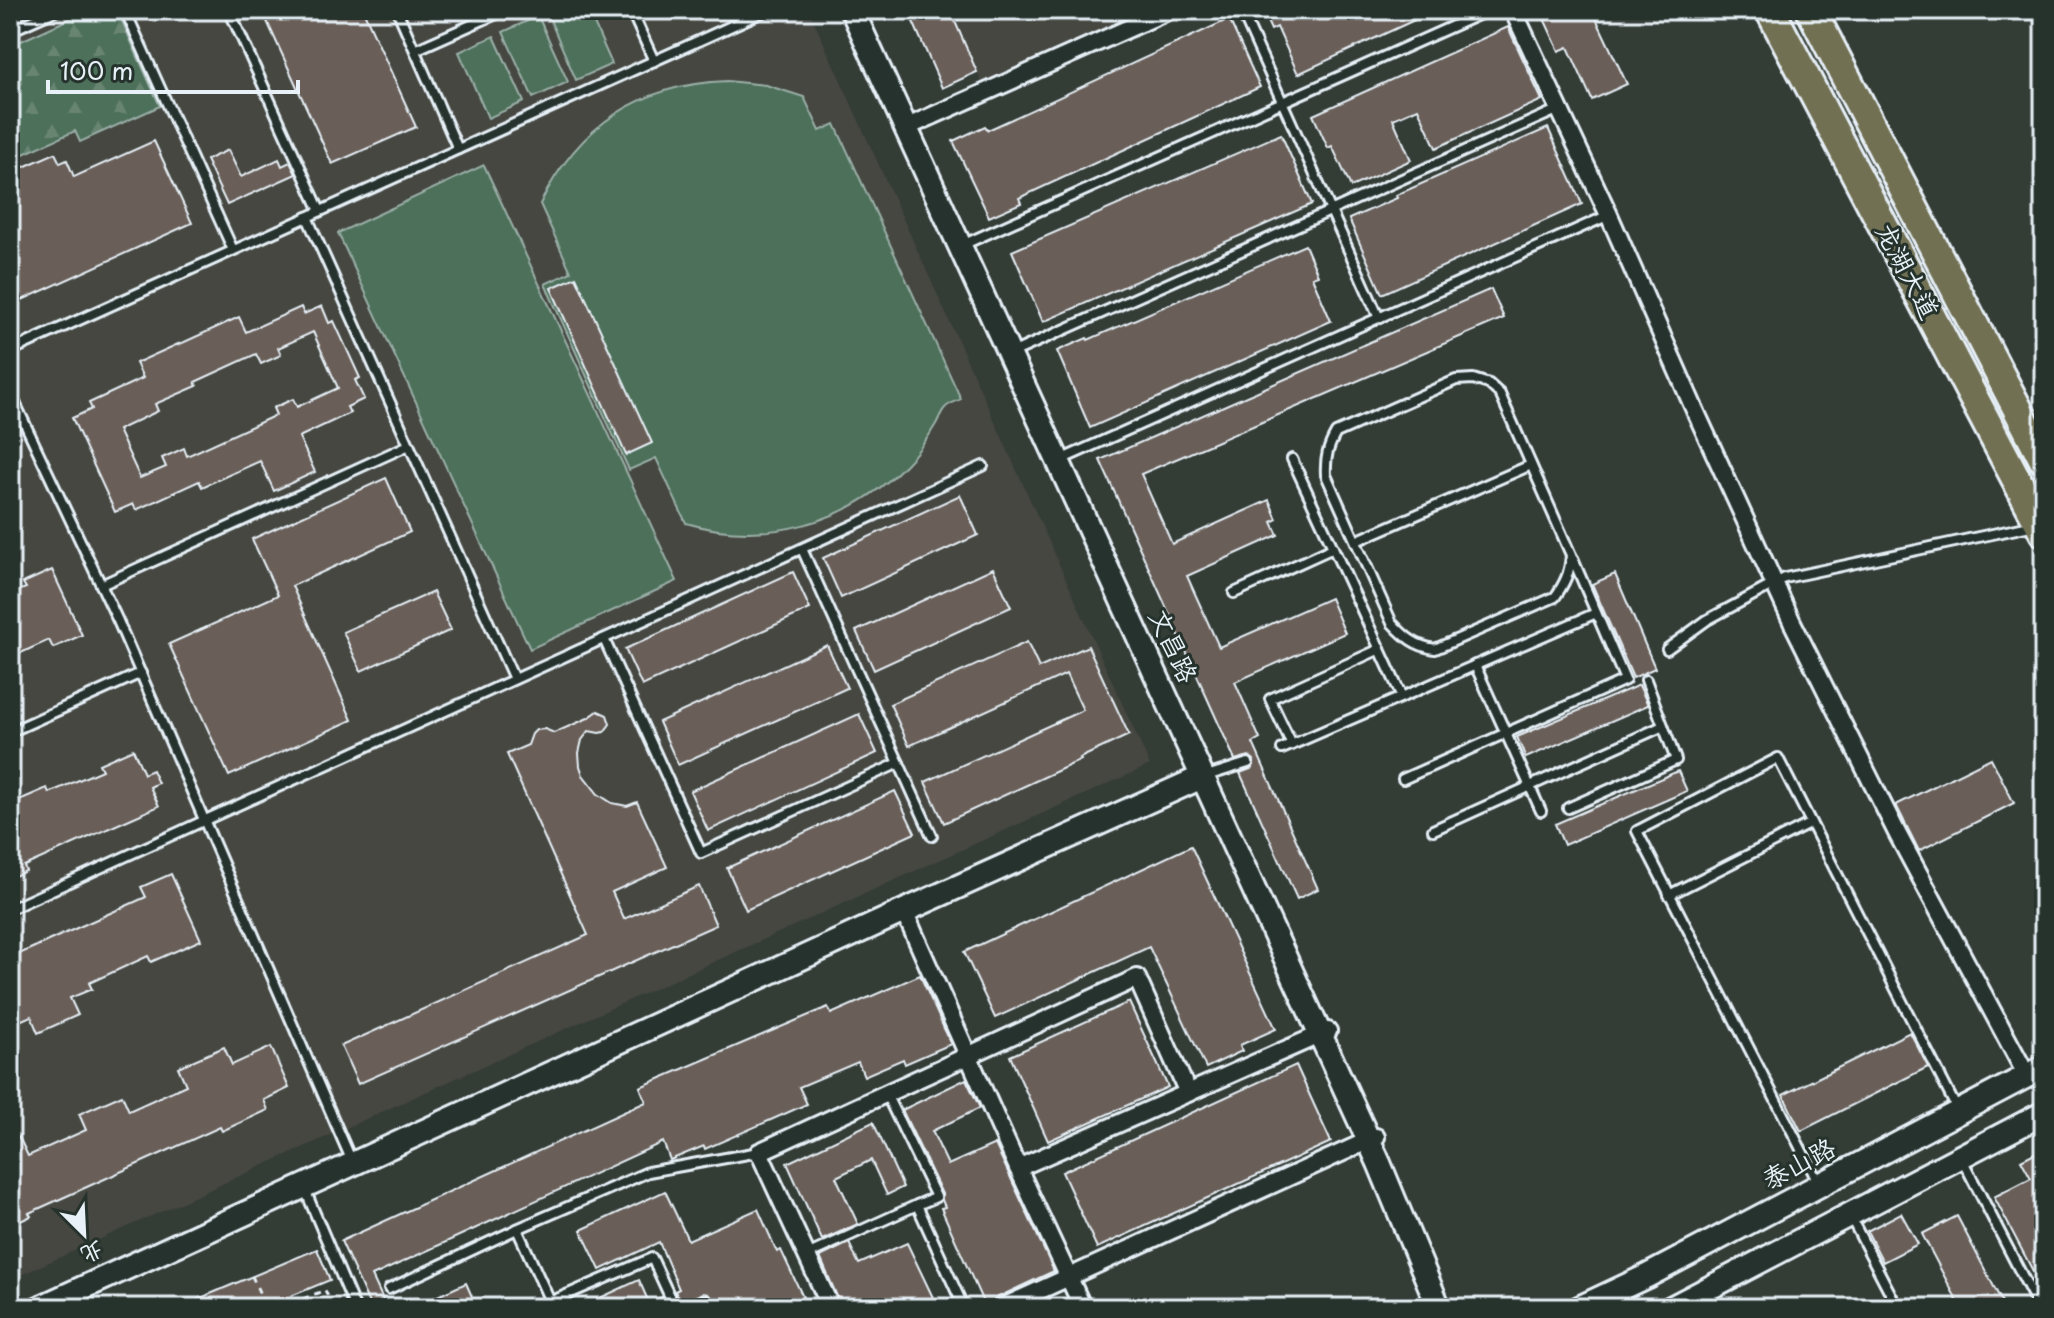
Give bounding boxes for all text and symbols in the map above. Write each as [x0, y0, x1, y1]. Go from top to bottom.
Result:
scale bar [48, 44, 298, 94]
text: 100 m [60, 52, 133, 88]
street label: 龙湖大道 [1867, 215, 1950, 325]
street label: 文昌路 [1140, 602, 1209, 689]
street label: 泰山路 [1755, 1127, 1842, 1198]
north arrow [44, 1194, 124, 1274]
text: 北 [76, 1234, 110, 1273]

